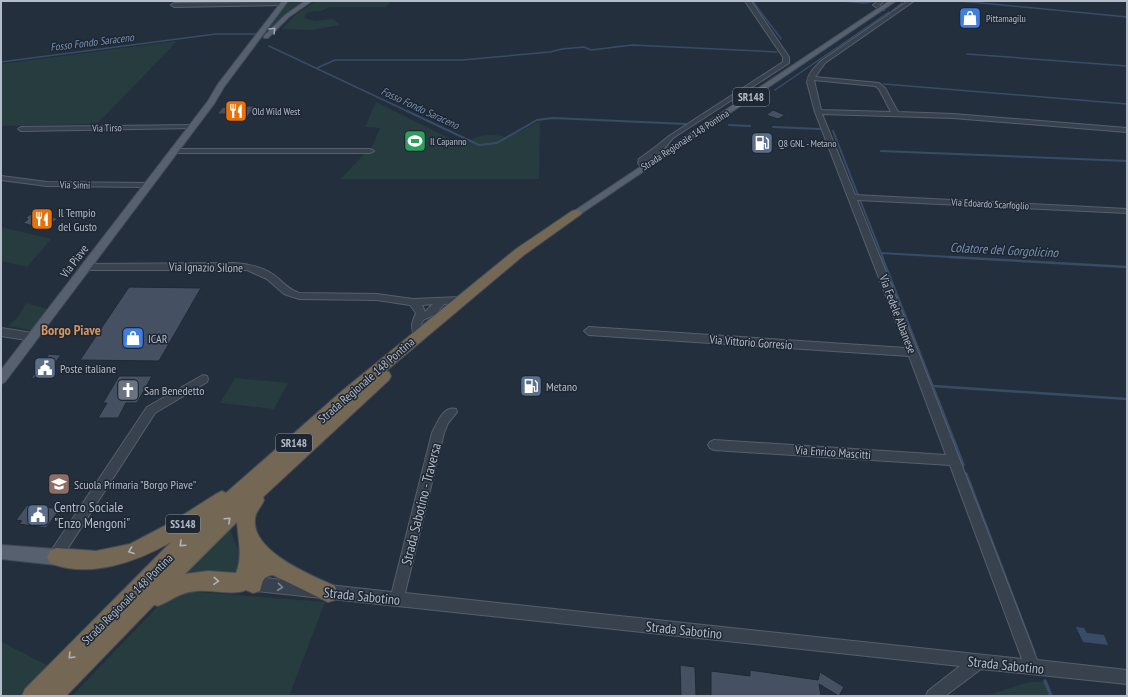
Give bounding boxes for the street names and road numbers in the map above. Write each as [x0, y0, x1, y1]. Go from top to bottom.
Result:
road number: SR148 [733, 88, 769, 106]
street label: Strada Regionale 148 Pontina [639, 107, 731, 173]
street label: Via Tirso [91, 121, 122, 135]
street label: Via Sinni [59, 178, 90, 192]
street label: Via Edoardo Scarfoglio [950, 195, 1029, 213]
street label: Via Piave [56, 241, 91, 281]
street label: Via Ignazio Silone [168, 259, 243, 275]
street label: Via Fedele Albanese [876, 272, 920, 356]
street label: Via Vittorio Gorresio [708, 332, 793, 352]
street label: Strada Regionale 148 Pontina [315, 334, 417, 426]
road number: SR148 [276, 434, 312, 452]
street label: Strada Sabotino - Traversa [397, 441, 445, 567]
street label: Via Enrico Mascitti [793, 442, 872, 462]
road number: SS148 [166, 515, 200, 533]
street label: Strada Regionale 148 Pontina [78, 550, 176, 648]
street label: Strada Sabotino [323, 583, 401, 609]
street label: Strada Sabotino [645, 617, 723, 643]
street label: Strada Sabotino [967, 652, 1045, 678]

